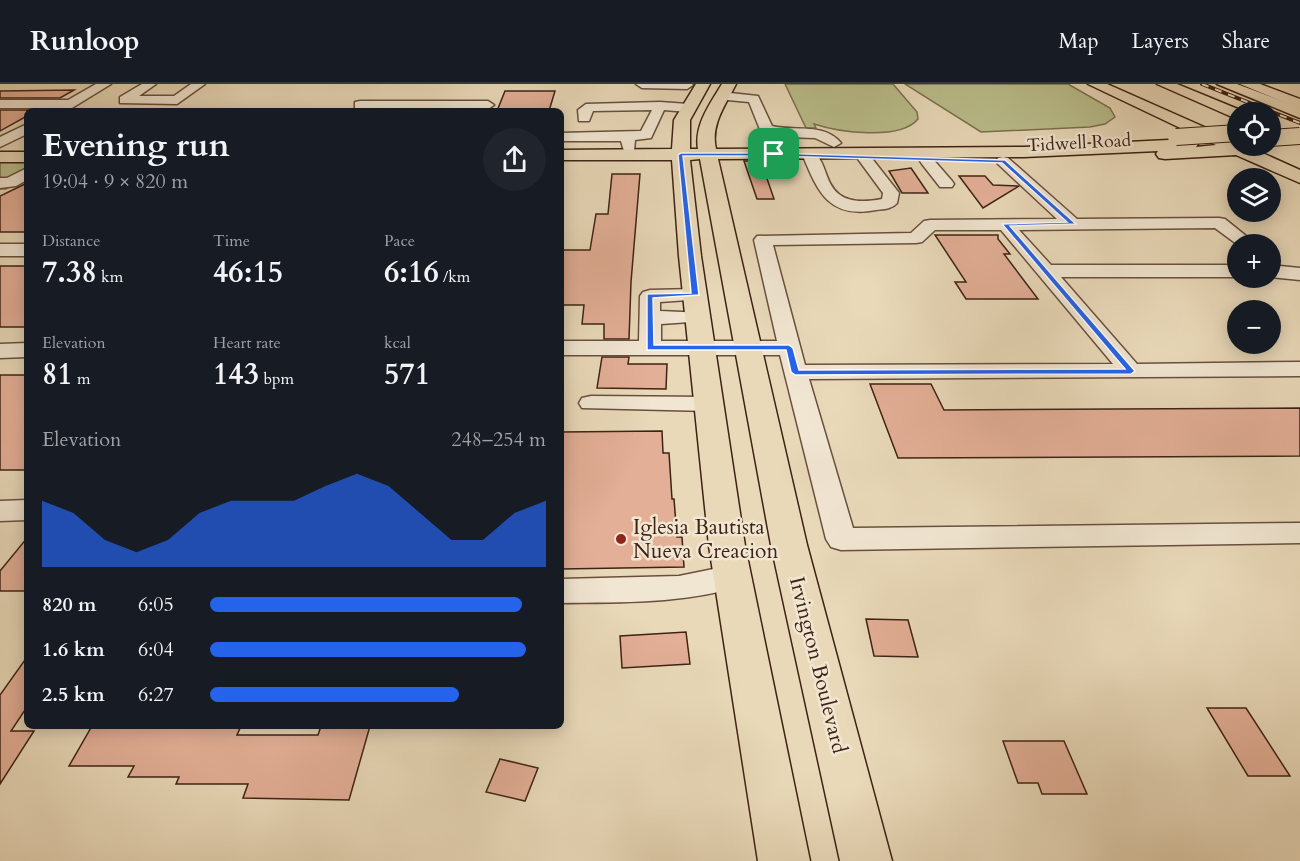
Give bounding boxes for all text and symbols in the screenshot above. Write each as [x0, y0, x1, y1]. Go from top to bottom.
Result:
text: Runloop [30, 22, 140, 60]
text: Map [1059, 27, 1099, 56]
text: Layers [1132, 27, 1189, 56]
text: Share [1222, 27, 1270, 56]
map controls [1227, 102, 1281, 354]
button: locate [1227, 102, 1281, 156]
text: Evening run [42, 123, 230, 168]
button: share [483, 128, 546, 191]
pin [748, 128, 799, 179]
street label: Tidwell Road [1026, 128, 1132, 158]
icon: arrive [757, 137, 790, 170]
text: 19:04 · 9 × 820 m [42, 168, 188, 195]
button: layers [1227, 168, 1281, 222]
text: Distance [42, 230, 100, 252]
text: Time [213, 230, 250, 252]
text: Pace [384, 230, 415, 252]
button: + [1227, 234, 1281, 288]
text: 7.38 [42, 252, 97, 293]
text: 46:15 [213, 252, 283, 293]
text: 6:16 [384, 252, 439, 293]
text: km [97, 266, 123, 288]
text: /km [439, 266, 470, 288]
button: − [1227, 300, 1281, 354]
text: Elevation [42, 332, 106, 354]
text: Heart rate [213, 332, 281, 354]
text: kcal [384, 332, 411, 354]
text: 81 [42, 354, 73, 395]
text: 143 [213, 354, 259, 395]
text: 571 [384, 354, 430, 395]
text: m [73, 368, 91, 390]
text: bpm [259, 368, 294, 390]
text: Elevation [42, 426, 121, 453]
text: 248–254 m [451, 426, 546, 453]
place label: Iglesia Bautista Nueva Creacion [633, 513, 778, 566]
marker: Iglesia Bautista Nueva Creacion [614, 532, 628, 546]
street label: Irvington Boulevard [782, 574, 854, 756]
text: 820 m [42, 591, 97, 618]
text: 6:05 [138, 591, 174, 618]
text: 1.6 km [42, 636, 105, 663]
text: 6:04 [138, 636, 174, 663]
text: 2.5 km [42, 681, 105, 708]
text: 6:27 [138, 681, 174, 708]

